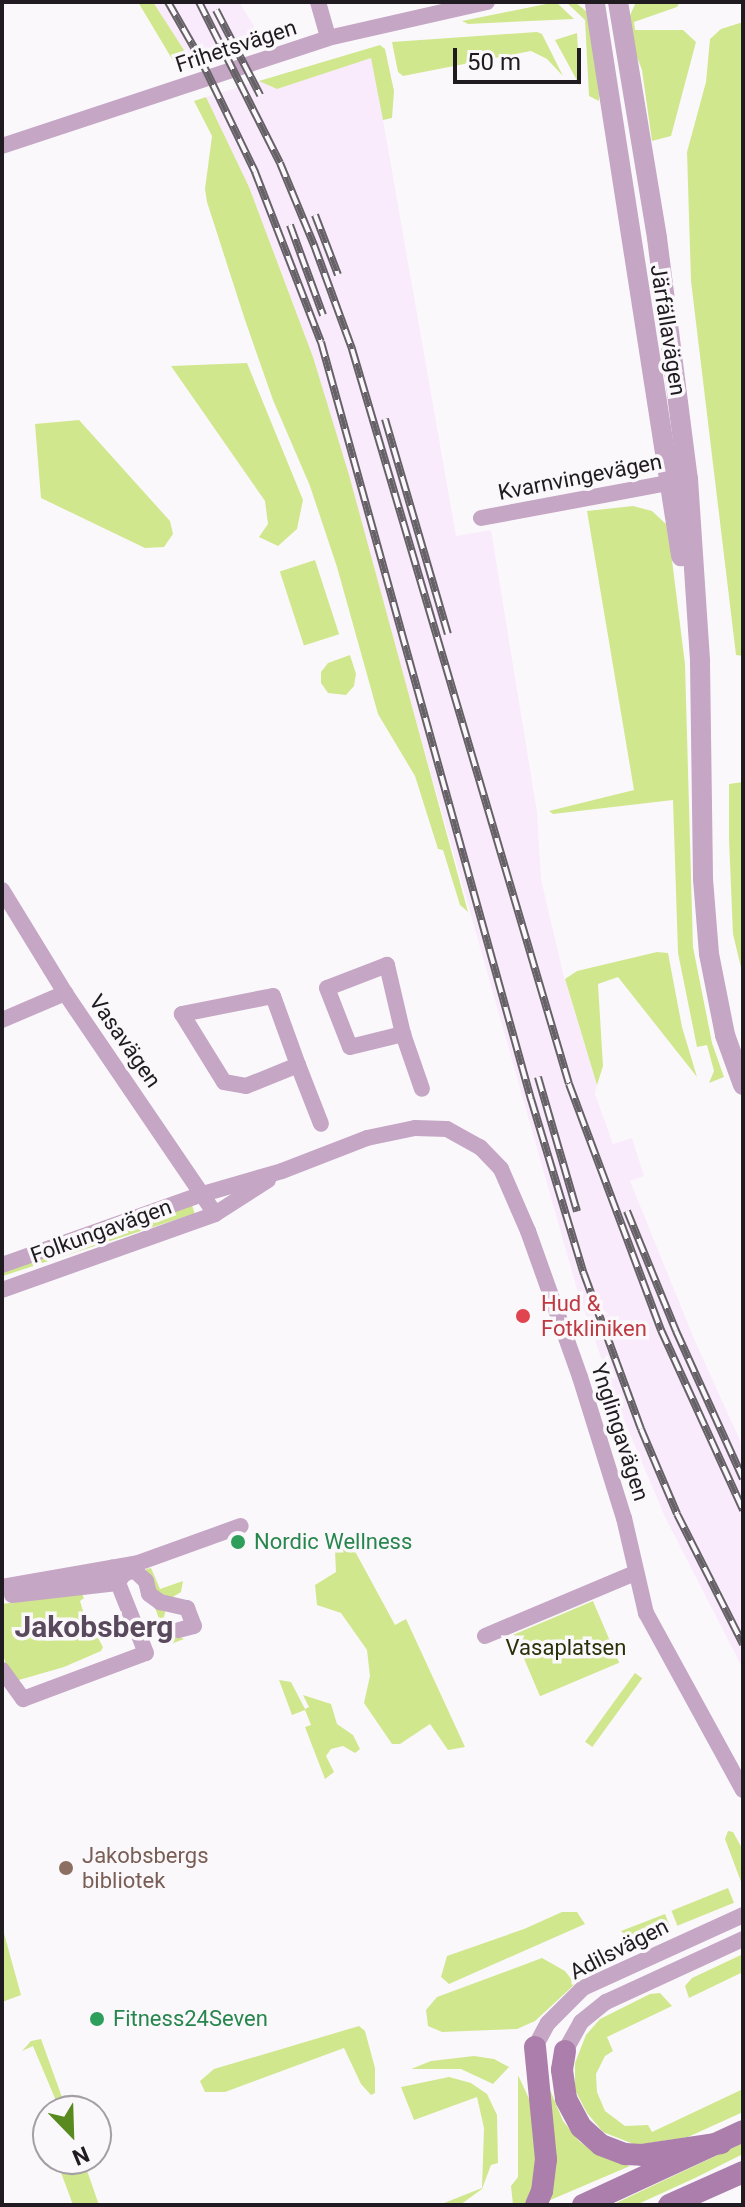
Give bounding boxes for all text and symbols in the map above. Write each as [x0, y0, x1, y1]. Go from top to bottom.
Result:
street label: Frihetsvägen [172, 14, 300, 78]
scale bar [457, 32, 585, 82]
text: 50 m [467, 48, 521, 76]
street label: Järfällavägen [645, 263, 691, 397]
street label: Kvarnvingevägen [496, 448, 664, 506]
street label: Vasavägen [83, 989, 167, 1093]
street label: Folkungavägen [27, 1193, 175, 1269]
place label: Hud & Fotkliniken [541, 1290, 647, 1342]
marker: Hud & Fotkliniken [512, 1305, 534, 1327]
street label: Ynglingavägen [585, 1360, 655, 1504]
place label: Nordic Wellness [254, 1529, 412, 1555]
marker: Nordic Wellness [229, 1533, 247, 1551]
district label: Jakobsberg [15, 1609, 173, 1645]
park label: Vasaplatsen [506, 1635, 626, 1661]
place label: Jakobsbergs bibliotek [82, 1842, 208, 1894]
marker: Jakobsbergs bibliotek [57, 1859, 75, 1877]
street label: Adilsvägen [565, 1913, 673, 1985]
place label: Fitness24Seven [113, 2006, 268, 2032]
marker: Fitness24Seven [88, 2010, 106, 2028]
north arrow [32, 2095, 112, 2175]
text: N [69, 2141, 93, 2170]

